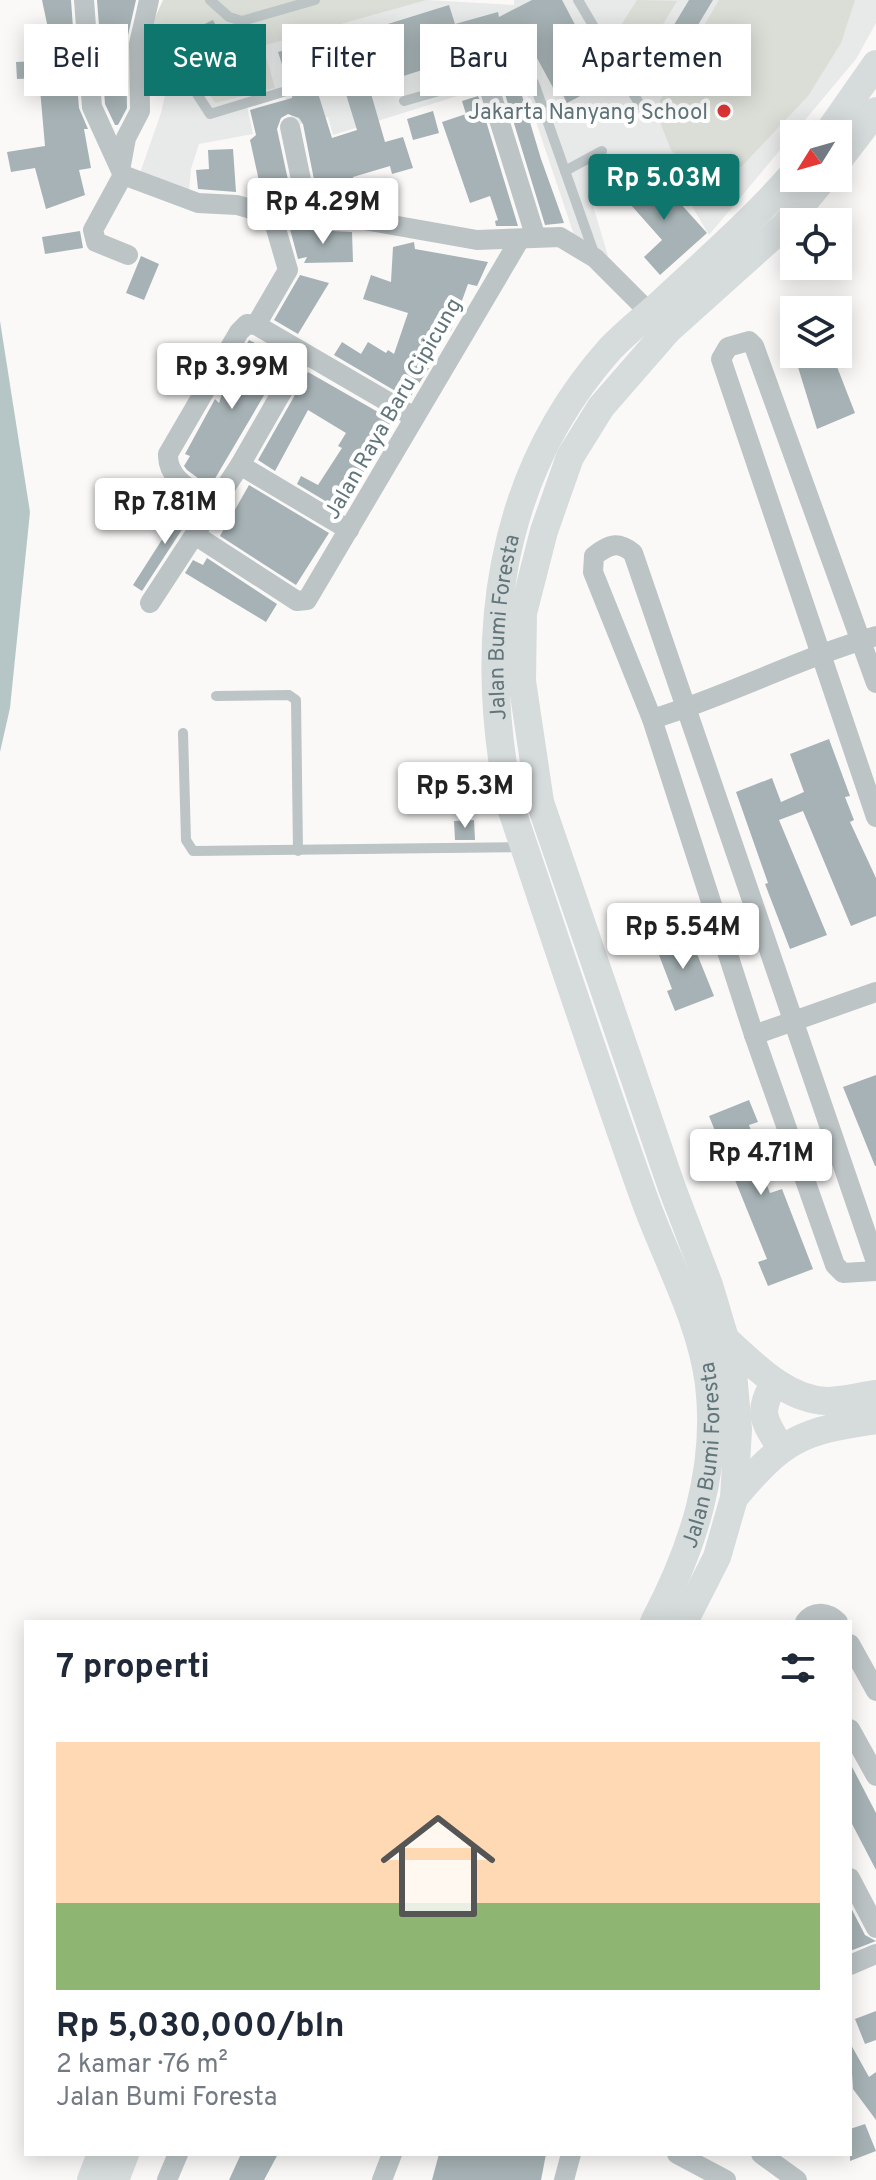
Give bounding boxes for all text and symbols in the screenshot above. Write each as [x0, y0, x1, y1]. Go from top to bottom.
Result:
chip: Beli [24, 24, 128, 96]
chip: Sewa [144, 24, 266, 96]
chip: Filter [282, 24, 404, 96]
chip: Baru [420, 24, 537, 96]
chip: Apartemen [553, 24, 751, 96]
place label: Jakarta Nanyang School [468, 100, 708, 127]
marker: Jakarta Nanyang School [715, 102, 733, 120]
north arrow [780, 120, 852, 192]
map controls [780, 120, 852, 368]
pin: Rp 5.03M [581, 154, 747, 222]
text: Rp 5.03M [606, 163, 722, 196]
pin: Rp 4.29M [240, 178, 406, 246]
text: Rp 4.29M [265, 187, 381, 220]
button: locate [780, 208, 852, 280]
street label: Jalan Raya Baru Cipicung [320, 294, 469, 525]
button: layers [780, 296, 852, 368]
pin: Rp 3.99M [149, 343, 315, 411]
text: Rp 3.99M [175, 352, 289, 385]
pin: Rp 7.81M [82, 478, 248, 546]
text: Rp 7.81M [113, 487, 217, 520]
street label: Jalan Bumi Foresta [484, 532, 527, 721]
pin: Rp 5.3M [391, 762, 539, 830]
text: Rp 5.3M [416, 771, 514, 804]
pin: Rp 5.54M [600, 903, 766, 971]
text: Rp 5.54M [625, 912, 741, 945]
pin: Rp 4.71M [678, 1129, 844, 1197]
text: Rp 4.71M [708, 1138, 814, 1171]
street label: Jalan Bumi Foresta [677, 1360, 727, 1552]
icon: filters [776, 1646, 820, 1690]
text: 7 properti [56, 1647, 210, 1690]
icon: home [366, 1794, 510, 1938]
text: Rp 5,030,000/bln [56, 2006, 345, 2049]
text: 2 kamar · 76 m² [56, 2049, 228, 2082]
text: Jalan Bumi Foresta [56, 2082, 277, 2115]

